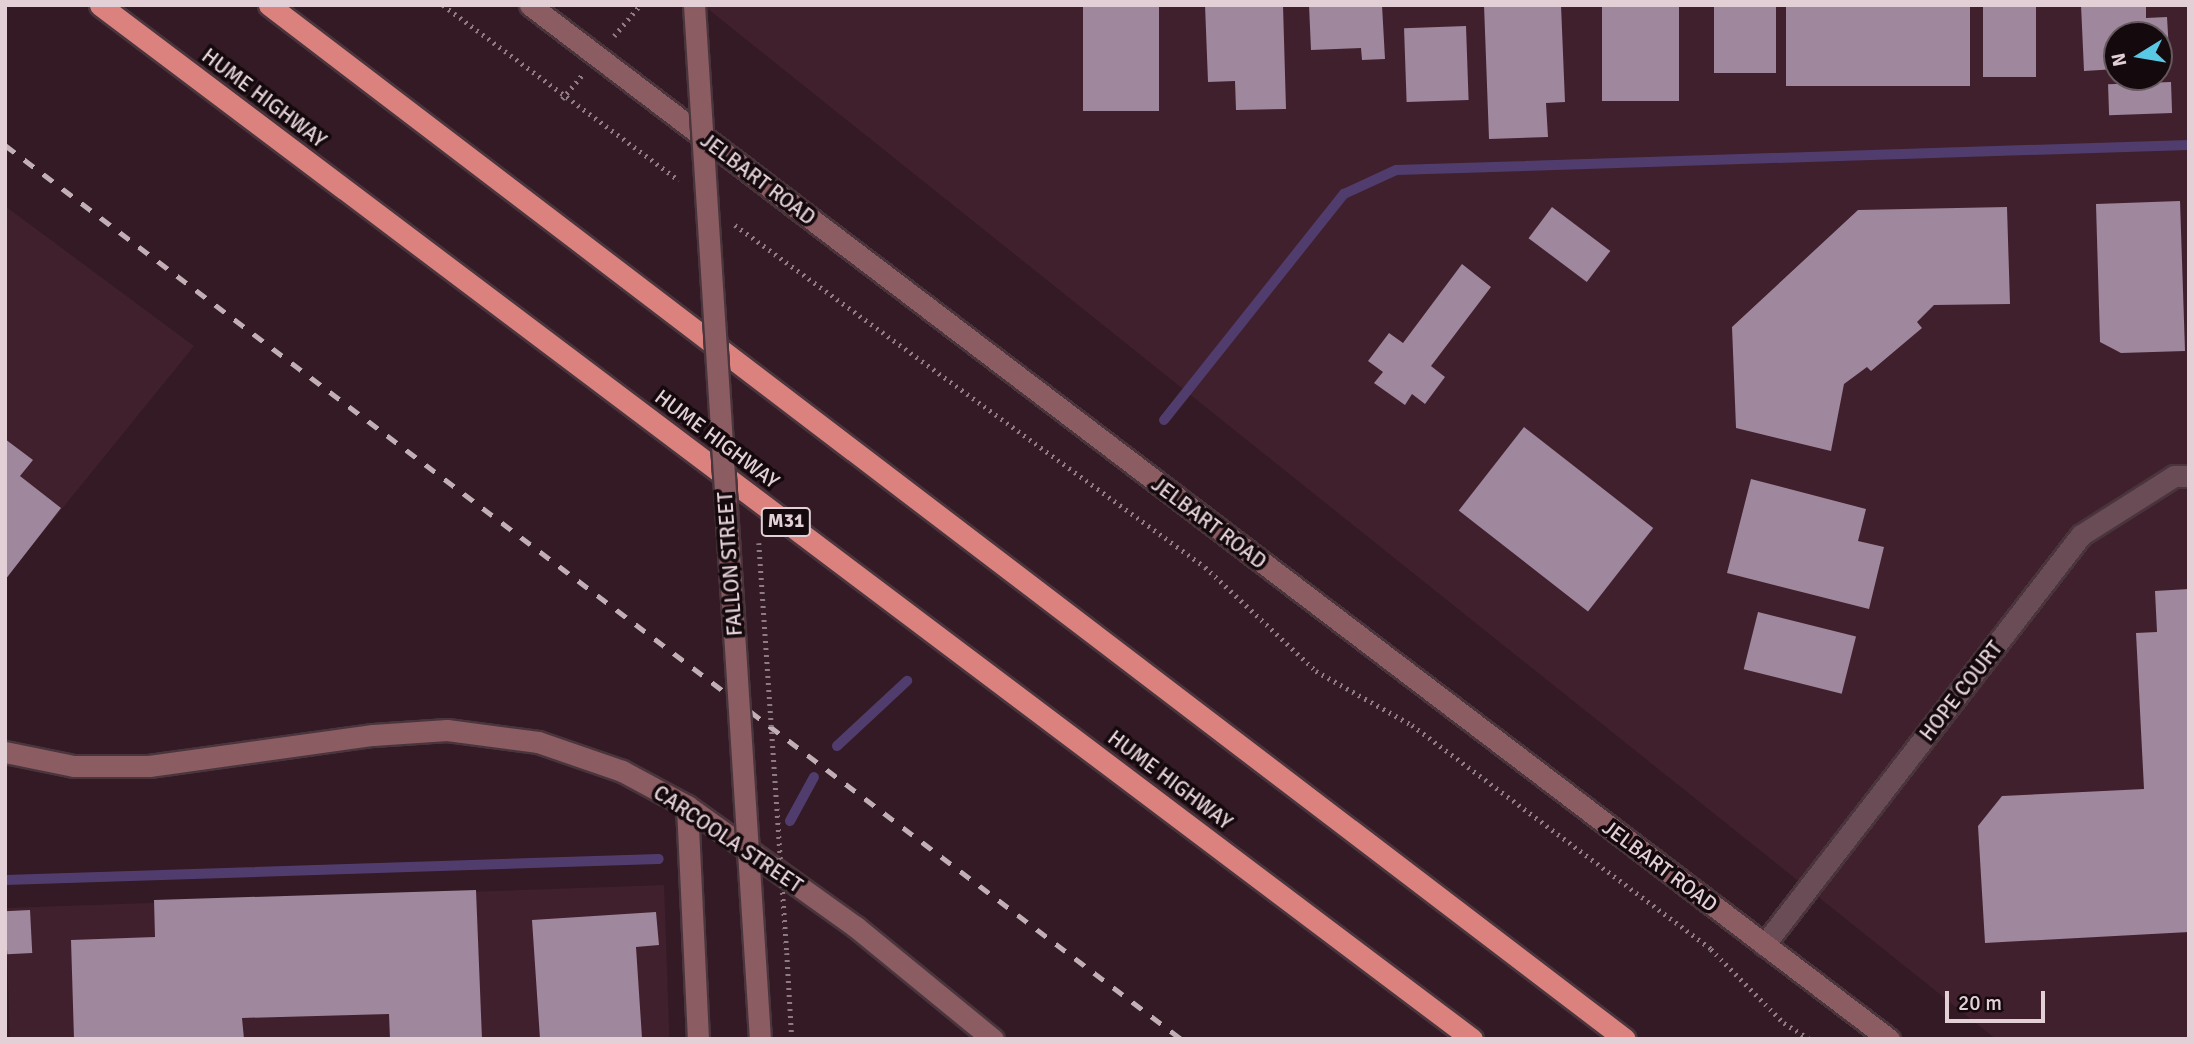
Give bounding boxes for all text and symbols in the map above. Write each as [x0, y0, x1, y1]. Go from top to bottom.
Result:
north arrow [2103, 21, 2173, 91]
street label: HUME HIGHWAY [197, 43, 331, 153]
text: N [2106, 51, 2132, 68]
street label: JELBART ROAD [696, 128, 820, 230]
street label: HUME HIGHWAY [650, 384, 784, 494]
street label: JELBART ROAD [1147, 472, 1271, 574]
street label: FALLON STREET [712, 491, 748, 637]
road number: M31 [760, 506, 812, 538]
street label: HOPE COURT [1914, 636, 2008, 746]
street label: HUME HIGHWAY [1103, 725, 1237, 835]
street label: CARCOOLA STREET [649, 780, 807, 898]
street label: JELBART ROAD [1598, 815, 1722, 917]
scale bar [1949, 978, 2049, 1022]
text: 20 m [1958, 990, 2002, 1016]

